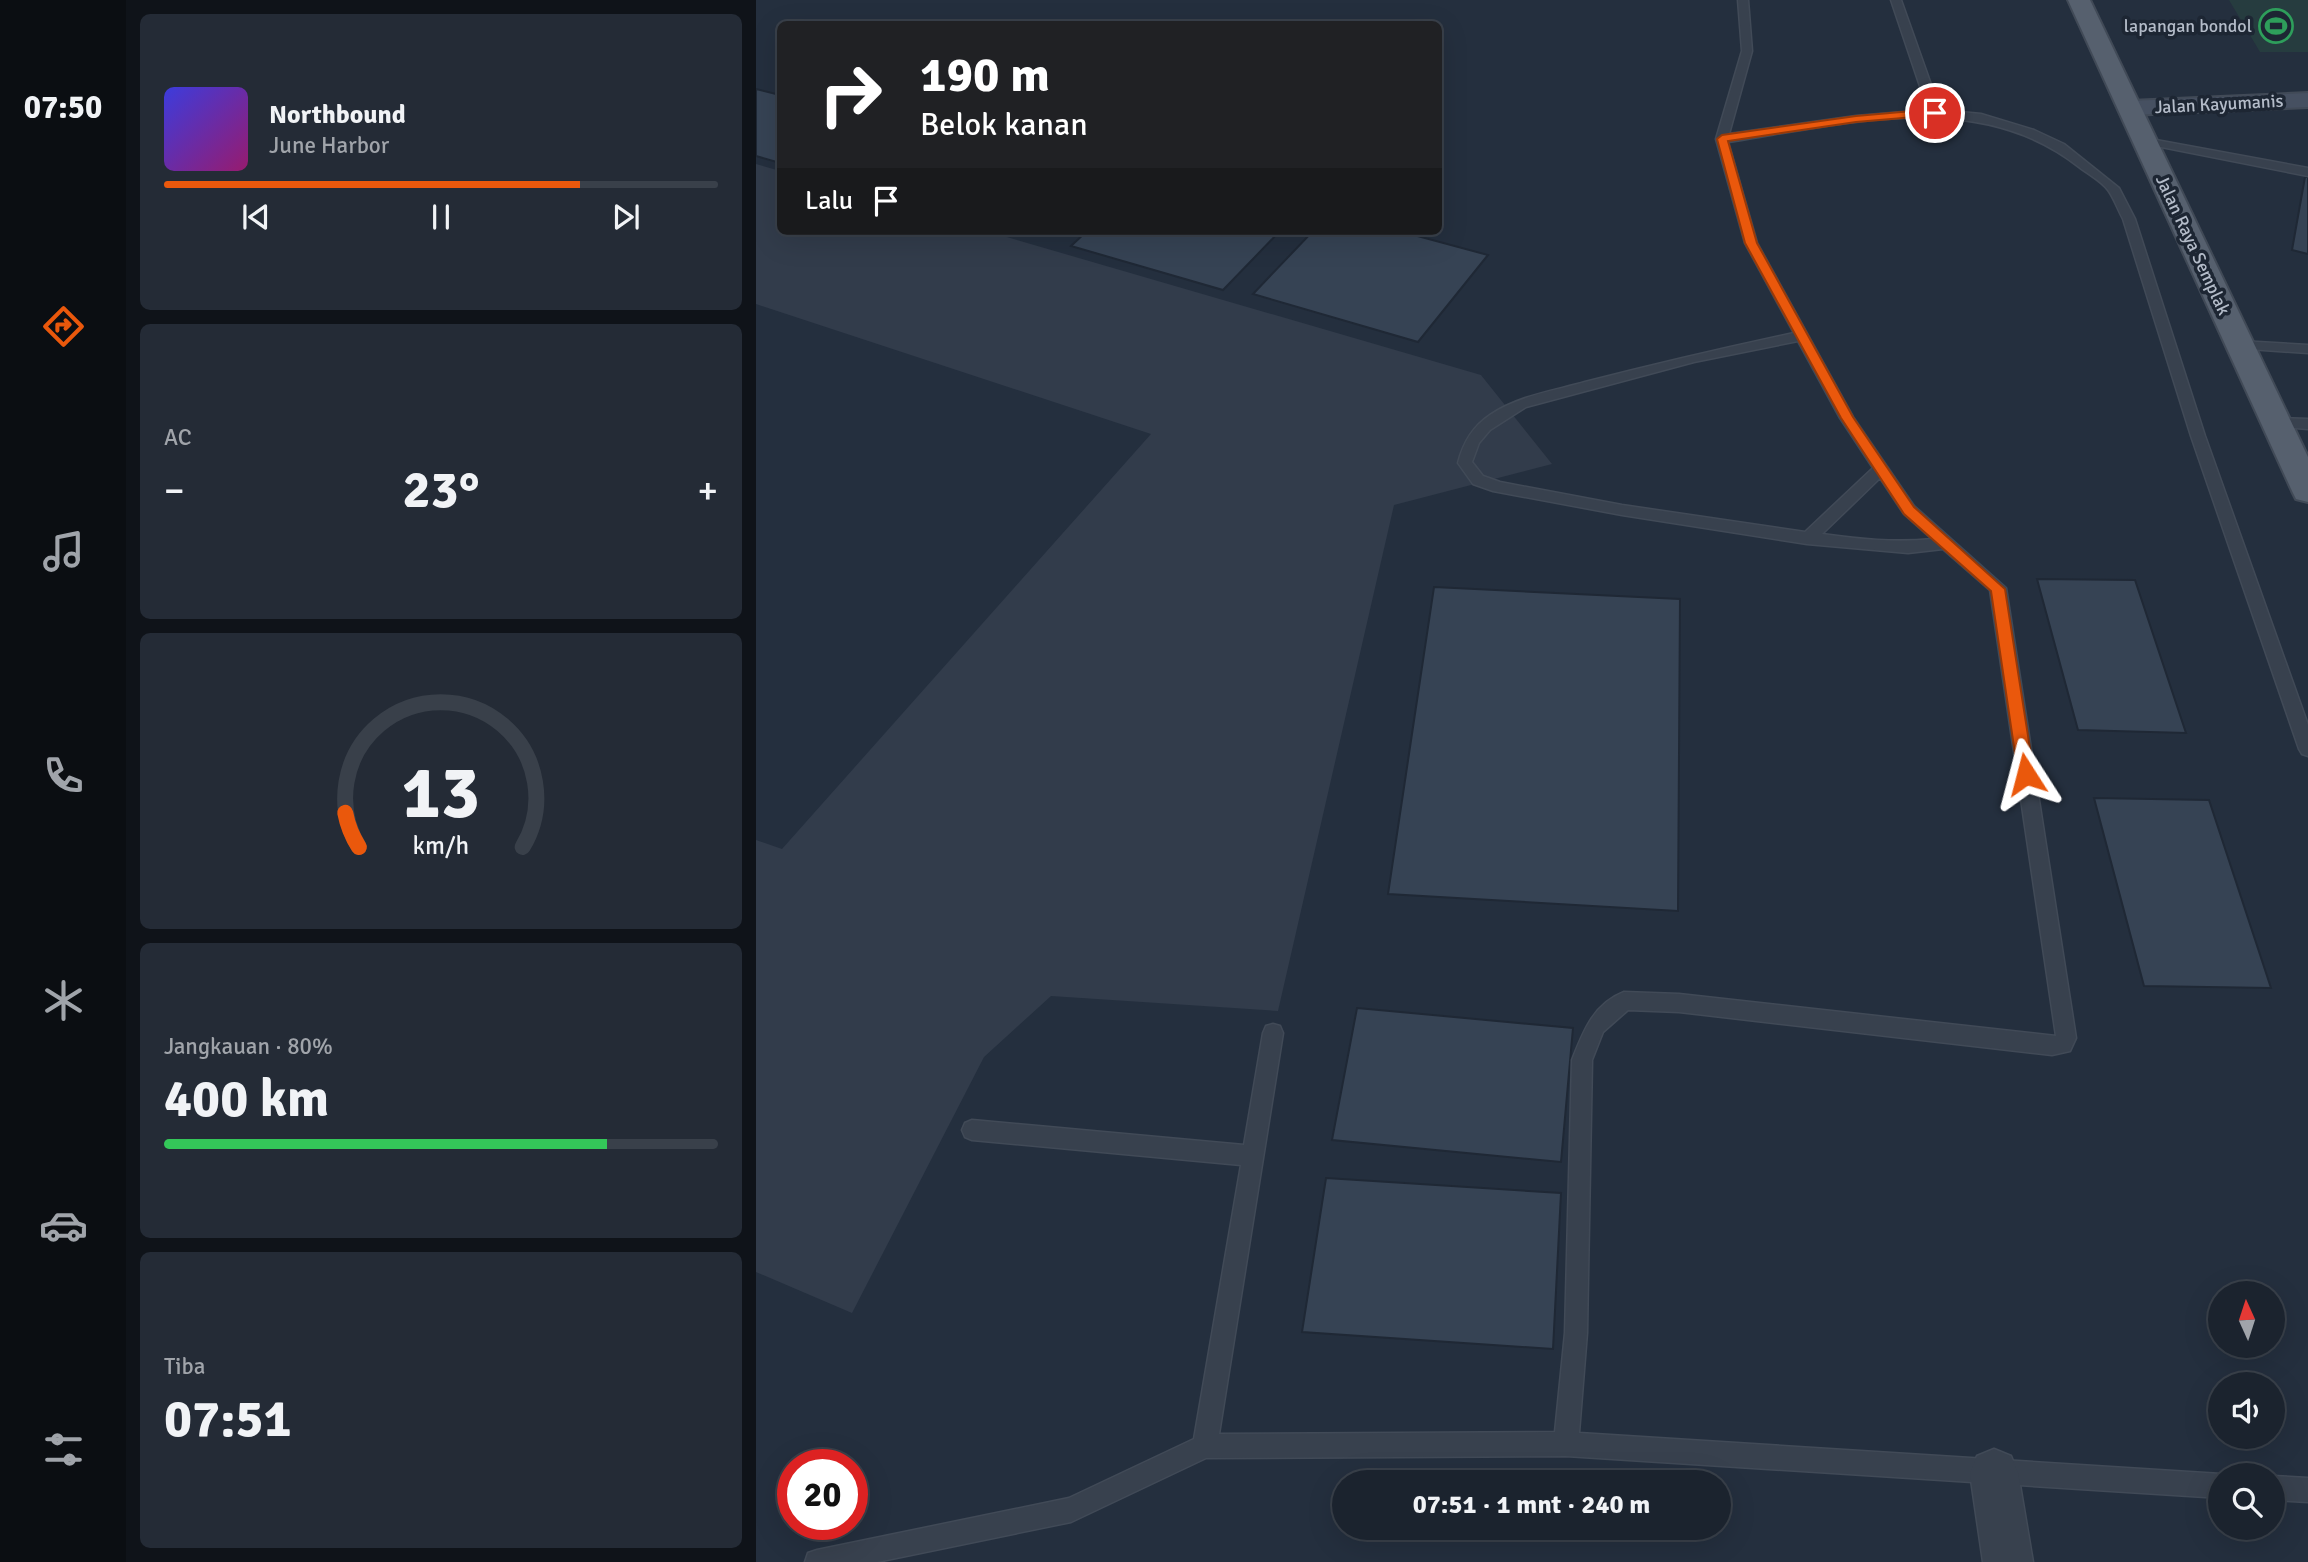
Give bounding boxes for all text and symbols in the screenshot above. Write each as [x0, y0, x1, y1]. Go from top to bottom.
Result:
sports icon: lapangan bondol [2257, 7, 2295, 45]
place label: lapangan bondol [2124, 15, 2252, 37]
text: 190 m [920, 45, 1050, 105]
icon: right [805, 49, 896, 140]
pin [1905, 83, 1965, 143]
text: 07:50 [24, 88, 102, 127]
street label: Jalan Kayumanis [2154, 90, 2284, 118]
icon: arrive [1916, 94, 1954, 132]
text: Northbound [269, 99, 406, 131]
text: Belok kanan [920, 105, 1088, 144]
text: June Harbor [269, 131, 389, 160]
street label: Jalan Raya Semplak [2151, 171, 2235, 319]
icon: arrive [867, 182, 905, 220]
text: Lalu [805, 185, 853, 217]
icon: previous [237, 198, 275, 236]
icon: pause [422, 198, 460, 236]
icon: next [607, 198, 645, 236]
icon: directions [39, 302, 88, 351]
text: AC [164, 423, 192, 452]
text: 23° [403, 458, 479, 522]
text: − [164, 467, 185, 514]
text: + [697, 467, 718, 514]
icon: music [39, 527, 88, 576]
position arrow [1989, 737, 2063, 811]
text: 13 [402, 749, 480, 838]
icon: phone [39, 751, 88, 800]
text: km/h [413, 830, 469, 861]
icon: climate [39, 976, 88, 1025]
text: Jangkauan · 80% [164, 1032, 333, 1061]
text: 400 km [164, 1067, 329, 1131]
icon: car [39, 1201, 88, 1250]
north arrow [2208, 1281, 2286, 1358]
map controls [2208, 1281, 2285, 1540]
text: Tiba [164, 1352, 205, 1381]
button: sound [2208, 1372, 2285, 1449]
text: 07:51 [164, 1387, 292, 1451]
icon: filters [39, 1425, 88, 1474]
speed limit sign: 20 [777, 1449, 868, 1540]
button: search [2208, 1463, 2285, 1540]
text: 07:51 · 1 mnt · 240 m [1413, 1489, 1650, 1521]

